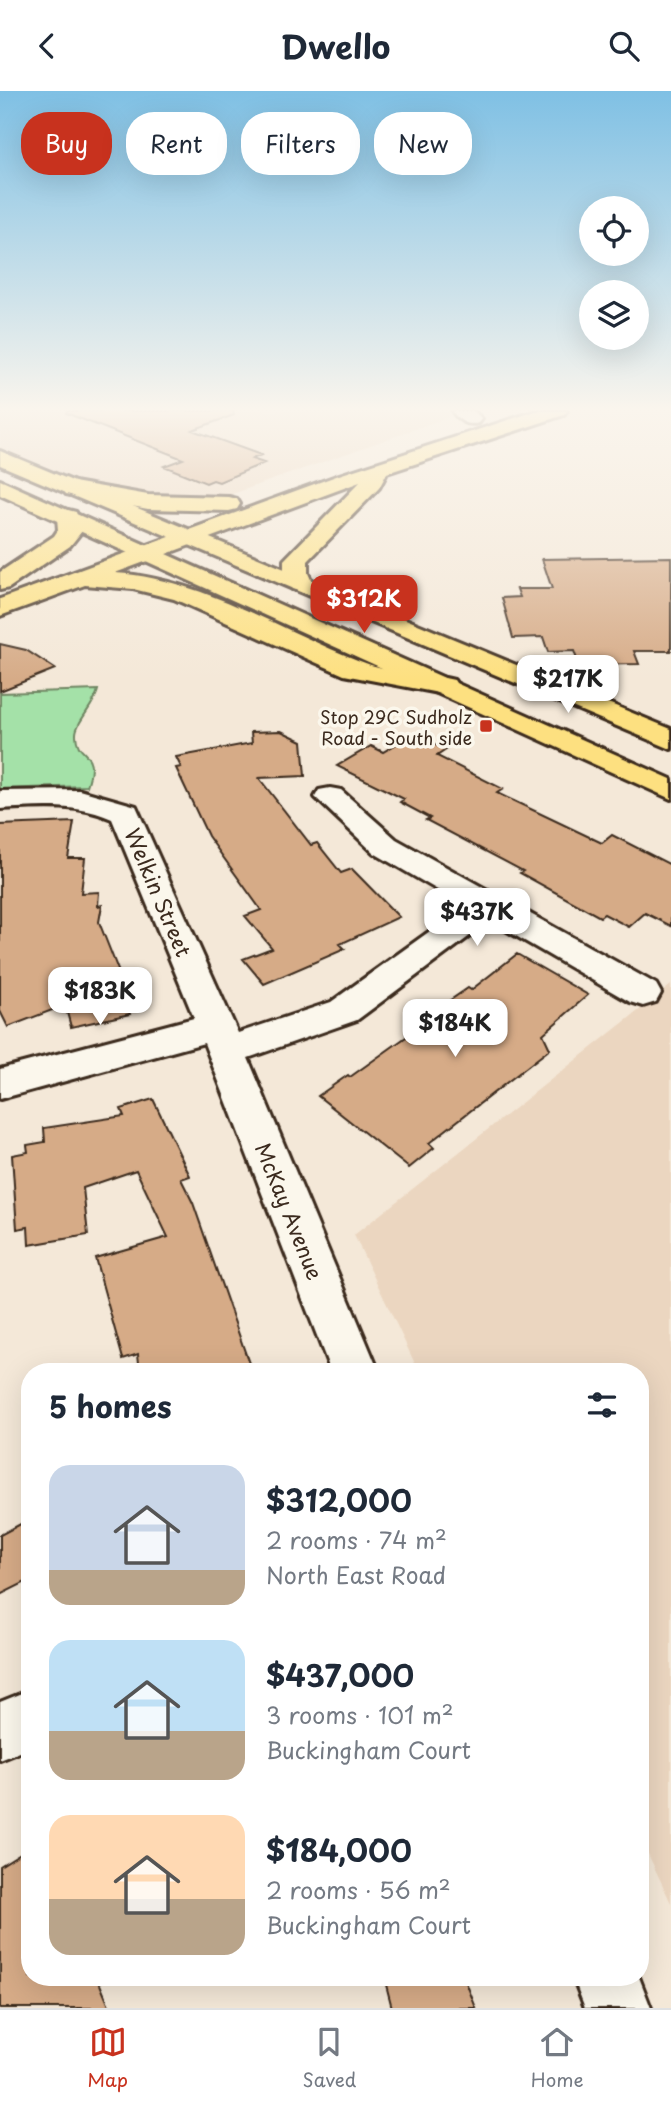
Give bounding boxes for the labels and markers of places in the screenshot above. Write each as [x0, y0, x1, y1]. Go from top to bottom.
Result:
pin: $312K [315, 575, 413, 635]
pin: $217K [519, 655, 617, 715]
place label: Stop 29C Sudholz Road - South side [320, 703, 472, 751]
marker: Stop 29C Sudholz Road - South side [478, 718, 494, 734]
pin: $437K [428, 889, 526, 948]
pin: $183K [51, 967, 149, 1027]
pin: $184K [406, 999, 504, 1059]

